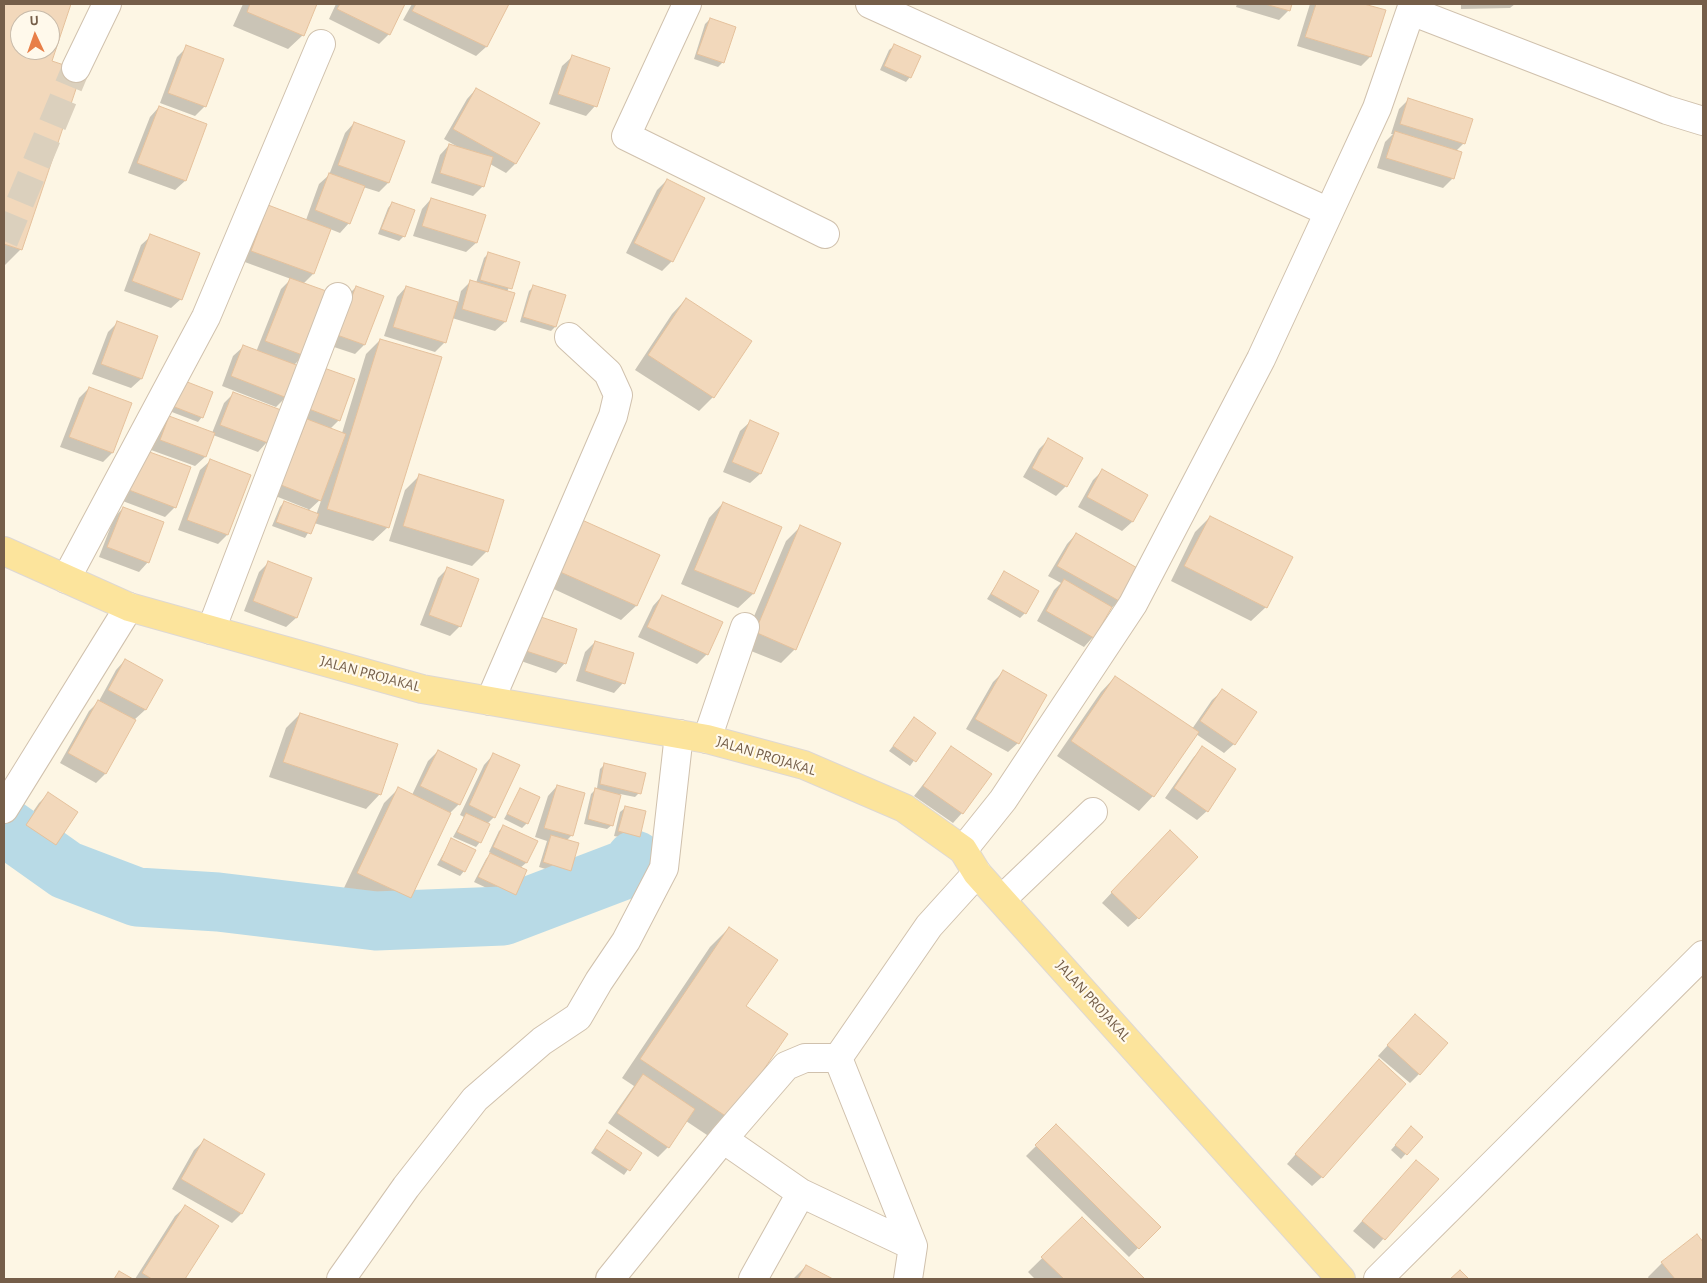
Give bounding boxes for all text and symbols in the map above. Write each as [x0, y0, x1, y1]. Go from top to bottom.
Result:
north arrow [10, 10, 60, 60]
text: U [29, 14, 39, 28]
street label: JALAN PROJAKAL [318, 652, 422, 696]
street label: JALAN PROJAKAL [714, 732, 818, 780]
street label: JALAN PROJAKAL [1052, 957, 1134, 1045]

